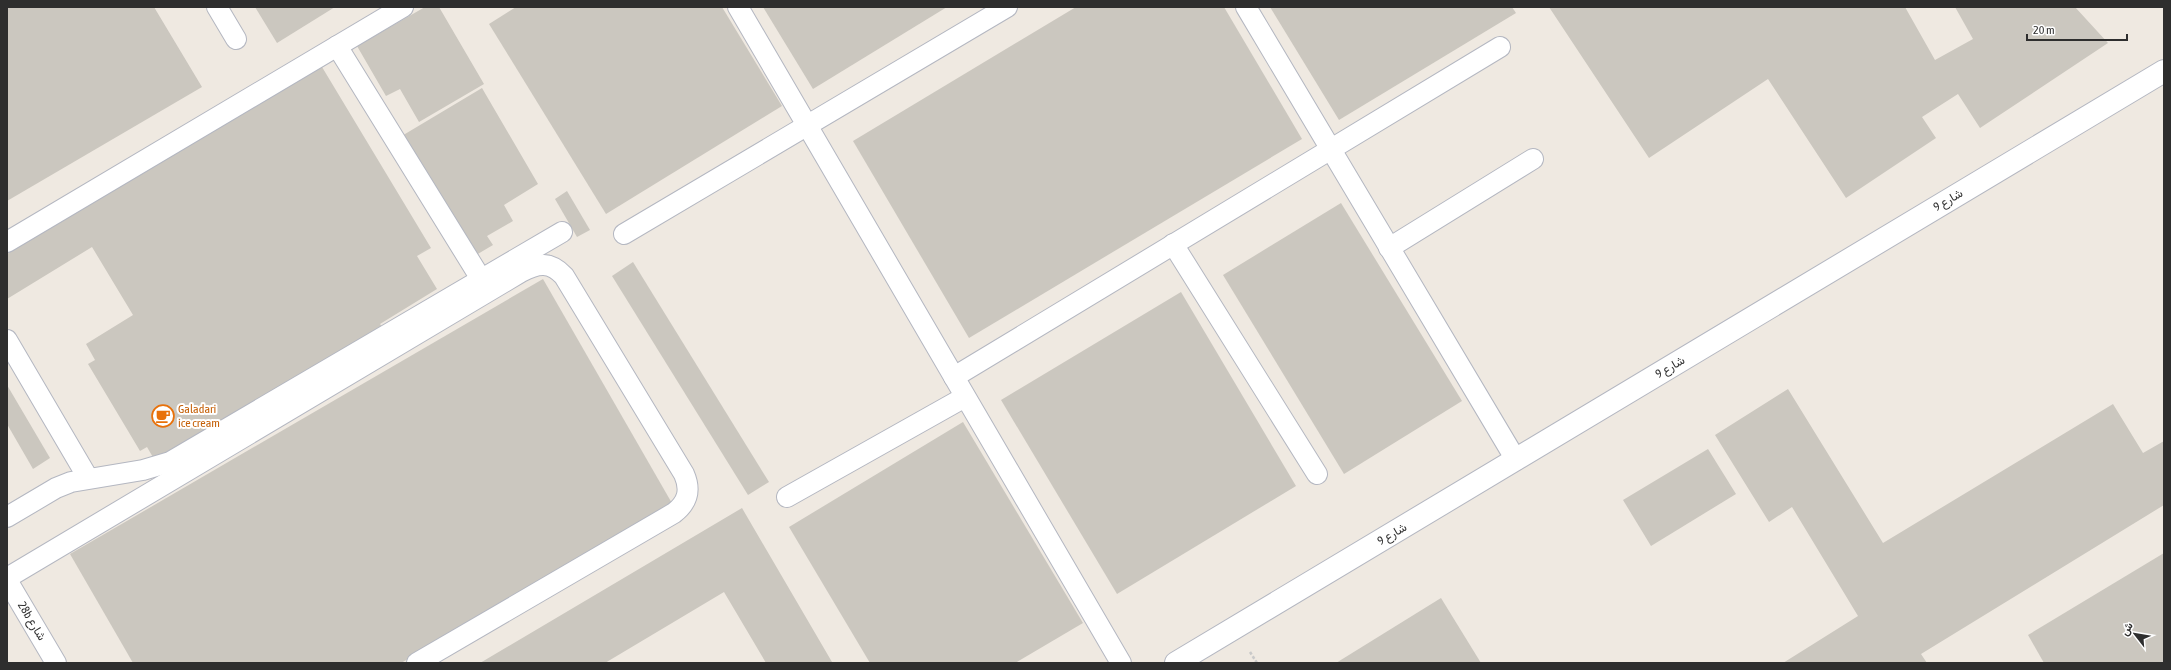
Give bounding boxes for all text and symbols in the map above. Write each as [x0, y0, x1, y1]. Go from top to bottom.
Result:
scale bar [2027, 16, 2127, 42]
text: 20 m [2033, 23, 2055, 37]
street label: شارع 9 [1931, 186, 1966, 216]
street label: شارع 9 [1653, 353, 1688, 383]
place label: Galadari ice cream [178, 402, 220, 430]
cafe icon: Galadari ice cream [150, 403, 176, 429]
street label: شارع 9 [1375, 520, 1410, 550]
street label: 28b شارع [13, 599, 49, 644]
north arrow [2115, 614, 2155, 654]
text: ش [2118, 620, 2136, 638]

